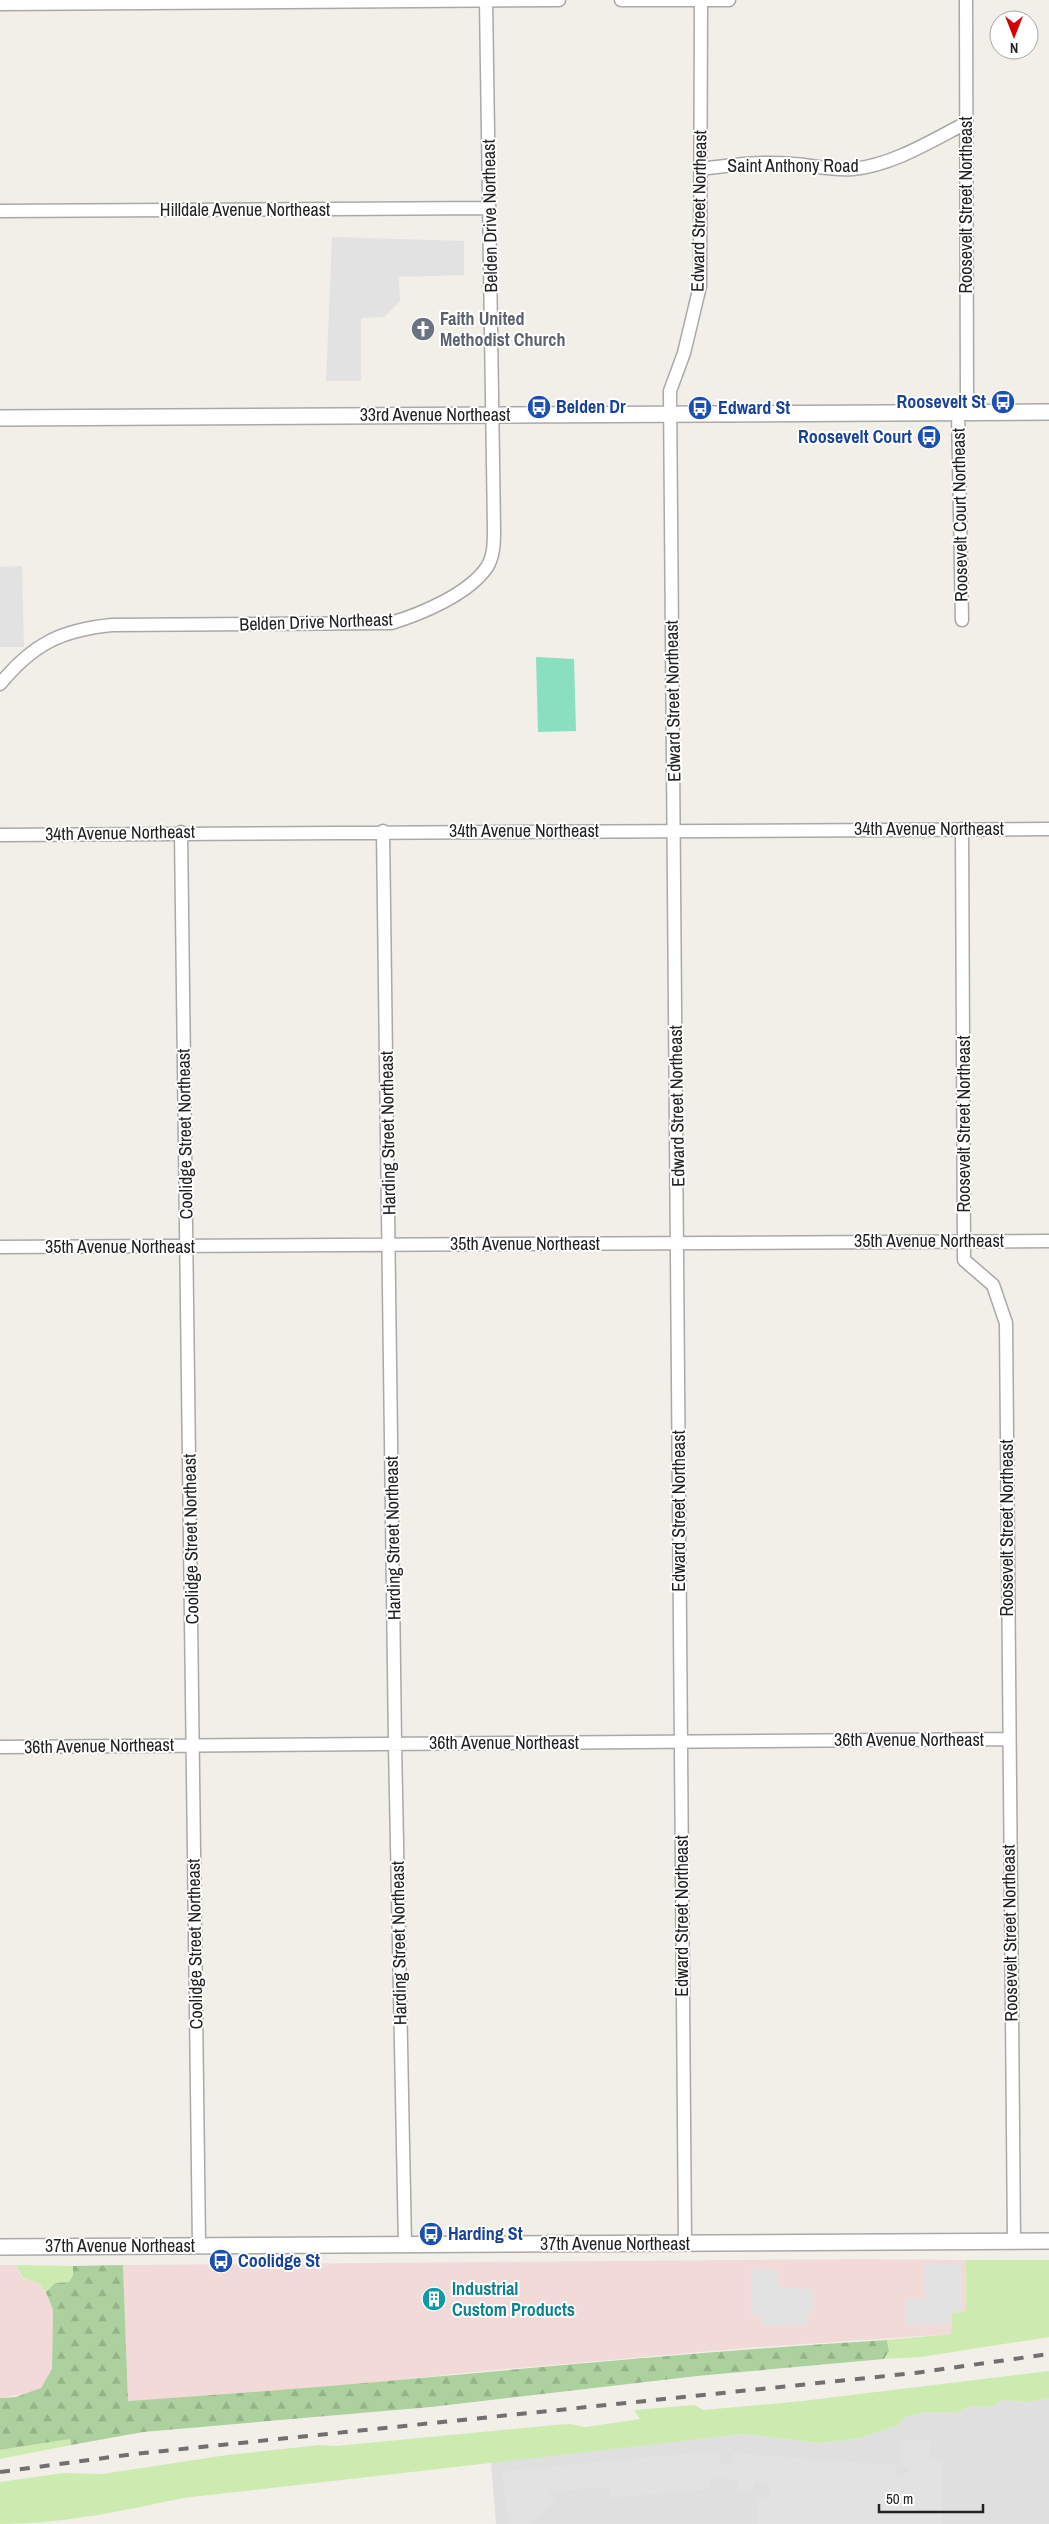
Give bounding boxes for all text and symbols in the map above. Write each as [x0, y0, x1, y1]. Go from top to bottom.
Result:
north arrow [989, 10, 1039, 60]
text: N [1010, 39, 1018, 57]
street label: Roosevelt Street Northeast [953, 116, 978, 294]
street label: Edward Street Northeast [685, 130, 712, 292]
street label: Belden Drive Northeast [476, 139, 503, 293]
street label: Saint Anthony Road [727, 153, 859, 178]
street label: Hilldale Avenue Northeast [160, 197, 330, 222]
place label: Faith United Methodist Church [440, 306, 565, 352]
church icon: Faith United Methodist Church [410, 316, 436, 342]
place label: Roosevelt St [897, 389, 986, 414]
bus stop icon: Roosevelt St [990, 389, 1016, 415]
bus stop icon: Belden Dr [526, 394, 552, 420]
place label: Belden Dr [556, 394, 626, 419]
bus stop icon: Edward St [687, 395, 713, 421]
place label: Edward St [718, 395, 790, 420]
street label: 33rd Avenue Northeast [360, 402, 510, 427]
place label: Roosevelt Court [798, 424, 912, 449]
bus stop icon: Roosevelt Court [916, 424, 942, 450]
street label: Roosevelt Court Northeast [945, 428, 974, 602]
street label: Belden Drive Northeast [239, 606, 393, 637]
street label: Edward Street Northeast [659, 620, 686, 782]
street label: 34th Avenue Northeast [854, 816, 1004, 841]
street label: 34th Avenue Northeast [449, 818, 599, 843]
street label: 34th Avenue Northeast [45, 819, 195, 846]
street label: Edward Street Northeast [663, 1025, 690, 1187]
street label: Roosevelt Street Northeast [951, 1035, 976, 1213]
street label: Coolidge Street Northeast [171, 1048, 198, 1220]
street label: Harding Street Northeast [374, 1051, 401, 1215]
street label: 35th Avenue Northeast [854, 1228, 1004, 1253]
street label: 35th Avenue Northeast [450, 1231, 600, 1256]
street label: 35th Avenue Northeast [45, 1234, 195, 1259]
street label: Edward Street Northeast [666, 1430, 691, 1592]
street label: Roosevelt Street Northeast [994, 1439, 1019, 1617]
street label: Coolidge Street Northeast [177, 1453, 204, 1625]
street label: Harding Street Northeast [379, 1456, 406, 1620]
street label: 36th Avenue Northeast [834, 1727, 984, 1752]
street label: 36th Avenue Northeast [429, 1730, 579, 1755]
street label: 36th Avenue Northeast [24, 1732, 174, 1759]
street label: Edward Street Northeast [669, 1835, 694, 1997]
street label: Roosevelt Street Northeast [995, 1844, 1024, 2022]
street label: Coolidge Street Northeast [181, 1858, 208, 2030]
street label: Harding Street Northeast [385, 1861, 412, 2025]
bus stop icon: Harding St [418, 2221, 444, 2247]
place label: Harding St [448, 2221, 523, 2246]
street label: 37th Avenue Northeast [540, 2231, 690, 2256]
street label: 37th Avenue Northeast [45, 2233, 195, 2258]
bus stop icon: Coolidge St [208, 2248, 234, 2274]
place label: Coolidge St [238, 2248, 320, 2273]
place label: Industrial Custom Products [452, 2276, 575, 2322]
building icon: Industrial Custom Products [421, 2286, 447, 2312]
scale bar [879, 2482, 983, 2514]
text: 50 m [886, 2488, 913, 2509]

